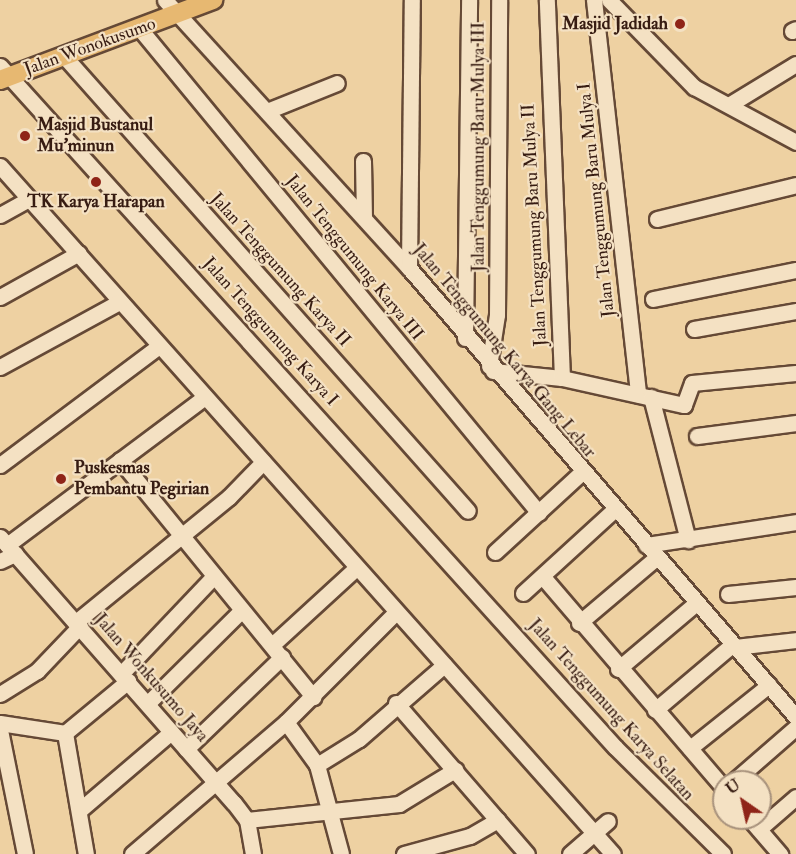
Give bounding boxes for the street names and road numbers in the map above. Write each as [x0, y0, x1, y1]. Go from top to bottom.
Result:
street label: Jalan Wonokusumo [21, 13, 159, 81]
street label: Jalan Tenggumung Baru Mulya III [468, 22, 490, 272]
street label: Jalan Tenggumung Baru Mulya I [574, 82, 620, 318]
street label: Jalan Tenggumung Baru Mulya II [518, 103, 552, 347]
street label: Jalan Tenggumung Karya III [280, 171, 428, 345]
street label: Jalan Tenggumung Karya II [205, 189, 355, 351]
street label: Jalan Tenggumung Karya Gang Lebar [408, 239, 600, 463]
street label: Jalan Tenggumung Karya I [198, 253, 342, 411]
street label: Jalan Wonkusumo Jaya [89, 609, 213, 747]
street label: Jalan Tenggumung Karya Selatan [524, 615, 698, 805]

